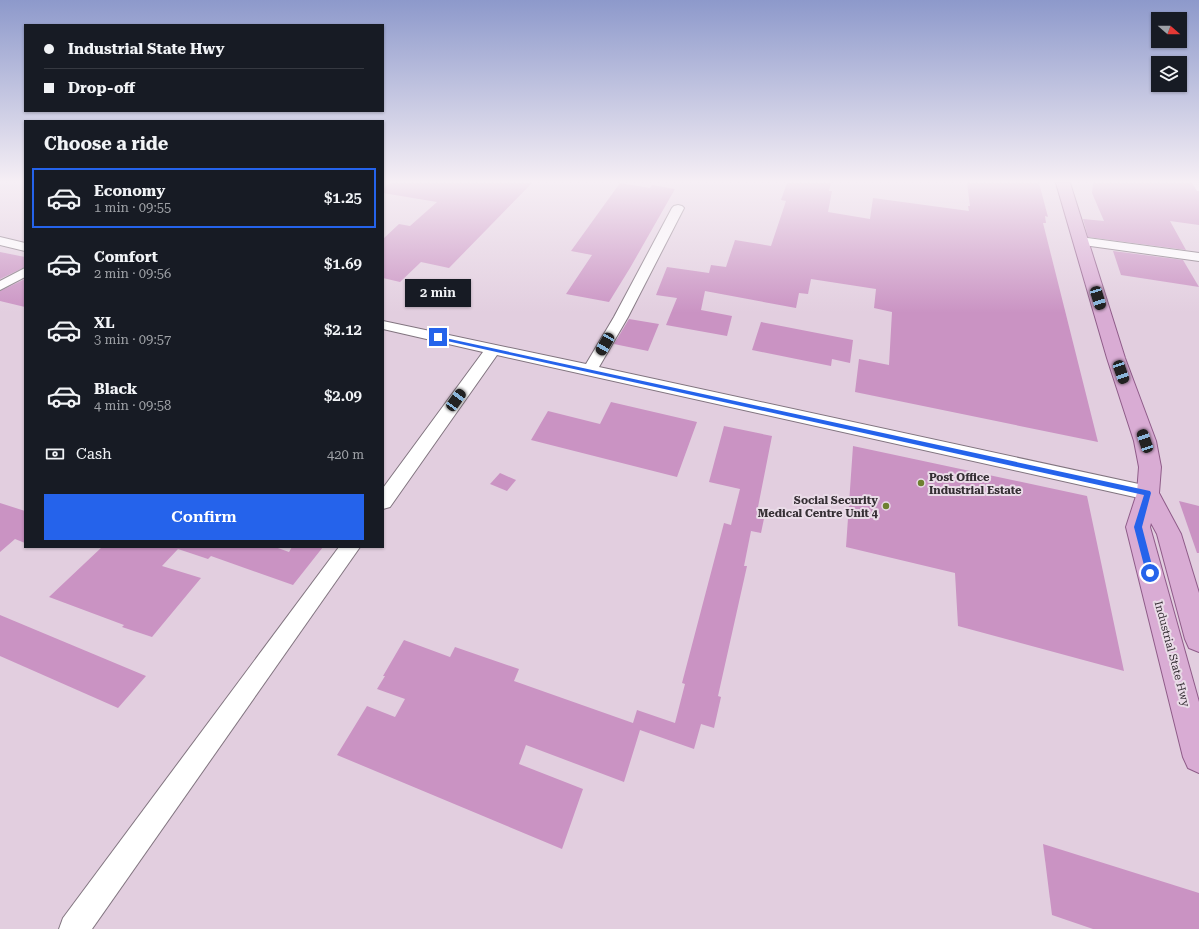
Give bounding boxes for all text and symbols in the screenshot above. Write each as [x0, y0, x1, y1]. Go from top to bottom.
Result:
north arrow [1151, 12, 1187, 48]
map controls [1151, 12, 1187, 92]
text: Industrial State Hwy [68, 40, 224, 58]
button: layers [1151, 56, 1187, 92]
text: Drop-off [68, 79, 135, 97]
text: Choose a ride [44, 133, 168, 154]
icon: car [46, 180, 82, 216]
text: Economy [94, 182, 165, 200]
text: $1.25 [324, 189, 362, 207]
text: 1 min · 09:55 [94, 200, 171, 215]
icon: car [46, 246, 82, 282]
text: Comfort [94, 248, 158, 266]
text: $1.69 [324, 255, 362, 273]
text: 2 min · 09:56 [94, 266, 171, 281]
callout: 2 min [405, 279, 471, 307]
text: 2 min [420, 285, 456, 300]
car [1089, 285, 1107, 311]
icon: car [46, 312, 82, 348]
text: XL [94, 314, 115, 332]
text: $2.12 [324, 321, 362, 339]
route end [429, 328, 447, 346]
car [594, 331, 616, 357]
text: 3 min · 09:57 [94, 332, 171, 347]
car [1111, 359, 1131, 385]
icon: car [46, 378, 82, 414]
text: Black [94, 380, 137, 398]
text: $2.09 [324, 387, 362, 405]
car [444, 387, 468, 413]
text: 4 min · 09:58 [94, 398, 171, 413]
car [1135, 428, 1155, 454]
icon: cash [44, 443, 66, 465]
text: Cash [76, 445, 112, 463]
text: 420 m [327, 447, 364, 462]
place label: Post Office Industrial Estate [929, 471, 1022, 497]
marker: Post Office Industrial Estate [916, 478, 926, 488]
button: Confirm [44, 494, 364, 540]
place label: Social Security Medical Centre Unit 4 [758, 494, 879, 520]
marker: Social Security Medical Centre Unit 4 [881, 501, 891, 511]
route start [1141, 564, 1159, 582]
street label: Industrial State Hwy [1152, 600, 1193, 709]

